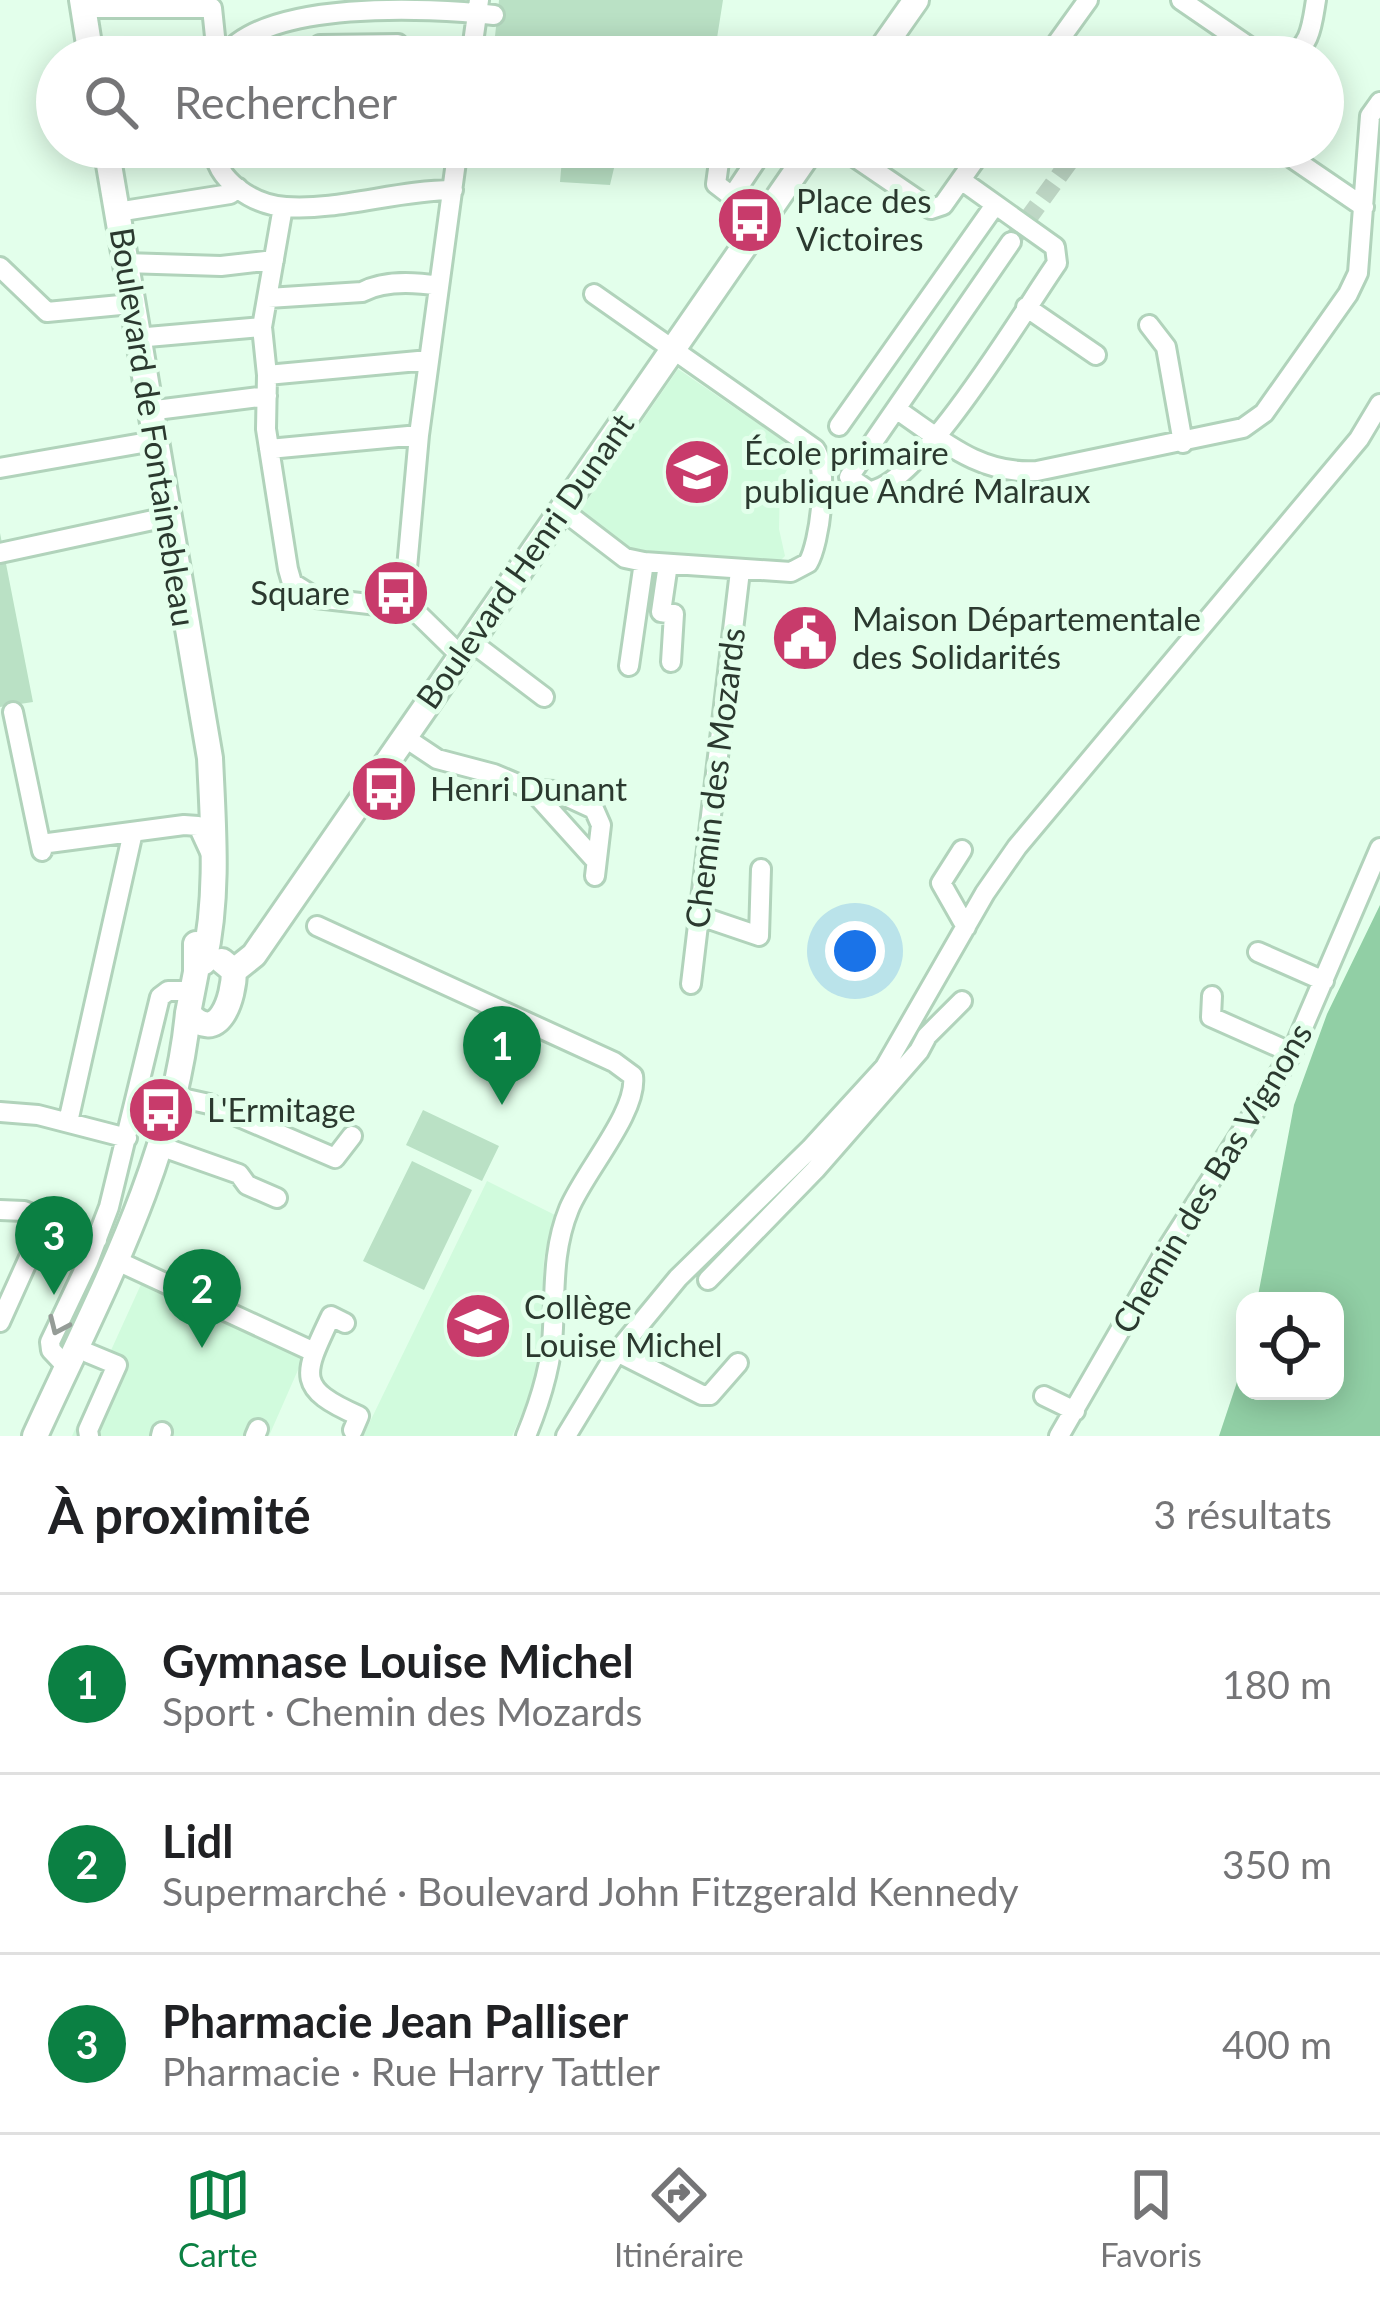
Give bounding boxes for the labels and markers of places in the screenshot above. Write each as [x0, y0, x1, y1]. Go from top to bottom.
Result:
place label: Place des Victoires [796, 180, 931, 258]
bus stop icon: Place des Victoires [715, 185, 785, 255]
place label: École primaire publique André Malraux [744, 432, 1091, 510]
school or university icon: École primaire publique André Malraux [662, 437, 732, 507]
bus stop icon: Square [361, 558, 431, 628]
place label: Square [250, 572, 350, 612]
place label: Maison Départementale des Solidarités [852, 598, 1201, 676]
public building icon: Maison Départementale des Solidarités [770, 603, 840, 673]
bus stop icon: Henri Dunant [349, 754, 419, 824]
place label: Henri Dunant [430, 768, 627, 808]
pin: 1 [463, 1006, 541, 1105]
bus stop icon: L'Ermitage [126, 1075, 196, 1145]
place label: L'Ermitage [207, 1089, 356, 1129]
pin: 3 [15, 1196, 93, 1295]
pin: 2 [163, 1249, 241, 1348]
place label: Collège Louise Michel [524, 1286, 723, 1364]
school or university icon: Collège Louise Michel [443, 1291, 513, 1361]

